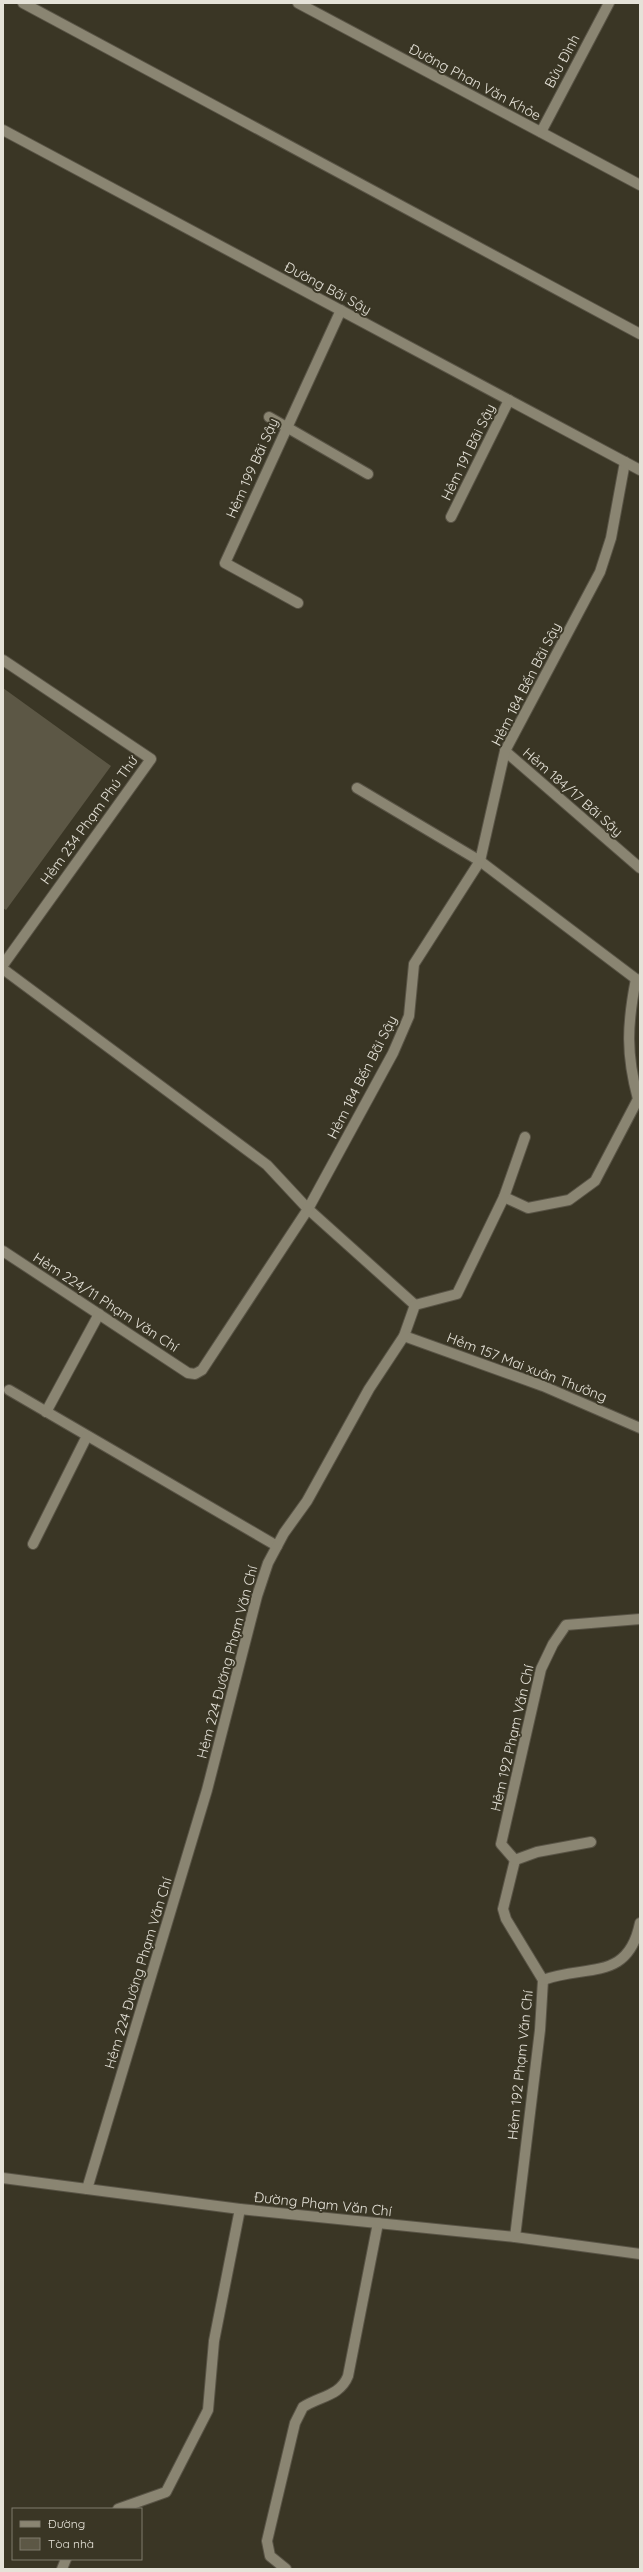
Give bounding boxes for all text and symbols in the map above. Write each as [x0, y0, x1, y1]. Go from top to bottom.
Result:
street label: Bửu Đình [540, 31, 584, 91]
street label: Đường Phan Văn Khỏe [406, 40, 544, 125]
street label: Đường Bãi Sậy [281, 258, 375, 318]
street label: Hẻm 191 Bãi Sậy [437, 401, 499, 503]
street label: Hẻm 199 Bãi Sậy [222, 415, 282, 521]
street label: Hẻm 184 Bến Bãi Sậy [487, 619, 565, 749]
street label: Hẻm 184/17 Bãi Sậy [519, 744, 627, 840]
street label: Hẻm 234 Phạm Phú Thứ [36, 751, 142, 888]
street label: Hẻm 184 Bến Bãi Sậy [323, 1012, 401, 1142]
street label: Hẻm 224/11 Phạm Văn Chí [30, 1248, 182, 1356]
street label: Hẻm 157 Mai xuân Thưởng [444, 1328, 610, 1406]
street label: Hẻm 224 Đường Phạm Văn Chí [193, 1563, 261, 1761]
street label: Hẻm 192 Phạm Văn Chí [486, 1663, 538, 1813]
street label: Hẻm 224 Đường Phạm Văn Chí [100, 1875, 176, 2071]
street label: Hẻm 192 Phạm Văn Chí [503, 1989, 537, 2141]
street label: Đường Phạm Văn Chí [253, 2188, 393, 2220]
legend [12, 2508, 142, 2560]
text: Đường [48, 2516, 85, 2531]
text: Tòa nhà [48, 2536, 94, 2551]

